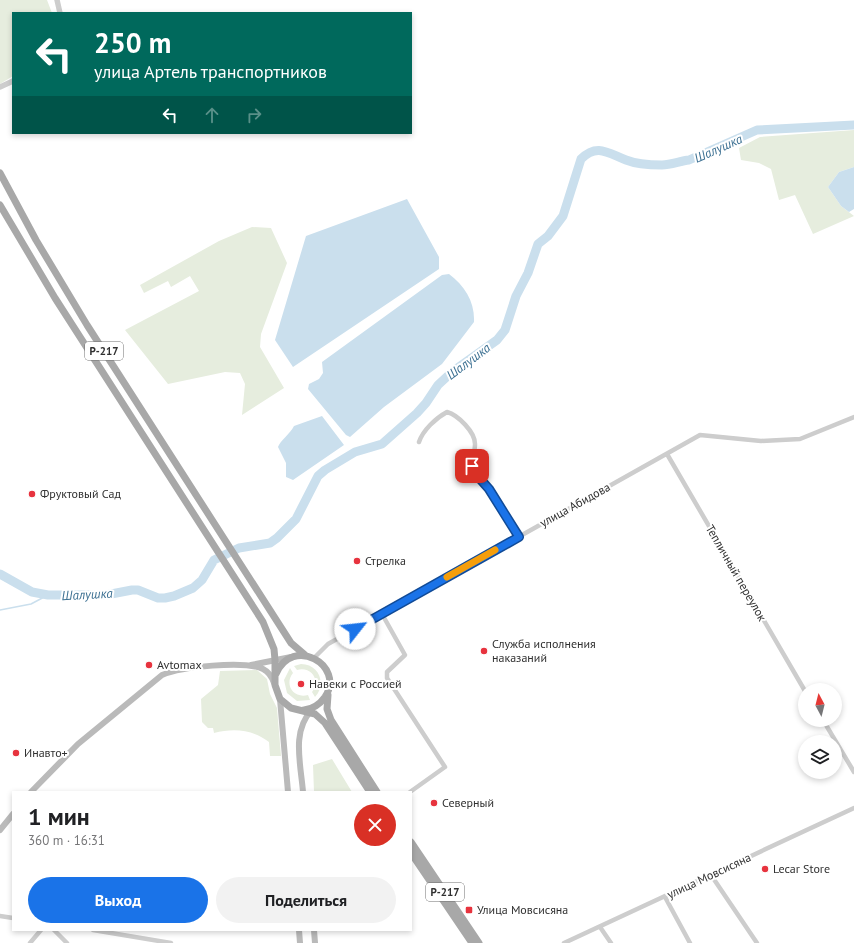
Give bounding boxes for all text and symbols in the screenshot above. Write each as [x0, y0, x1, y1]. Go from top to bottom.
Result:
text: 250 m [94, 24, 171, 61]
icon: left [28, 28, 80, 80]
text: улица Артель транспортников [94, 60, 327, 83]
icon: left [159, 104, 181, 126]
icon: ahead [201, 104, 223, 126]
icon: right [243, 104, 265, 126]
water label: Шалушка [691, 130, 746, 167]
water label: Шалушка [443, 339, 494, 384]
road number: Р-217 [85, 342, 123, 360]
pin [455, 449, 489, 483]
icon: arrive [461, 455, 483, 477]
street label: улица Абидова [537, 479, 613, 530]
place label: Фруктовый Сад [40, 486, 122, 501]
marker: Фруктовый Сад [27, 489, 37, 499]
street label: Тепличный переулок [703, 522, 770, 624]
place label: Стрелка [365, 553, 406, 568]
marker: Стрелка [352, 556, 362, 566]
water label: Шалушка [61, 585, 114, 604]
position arrow [334, 608, 376, 650]
place label: Служба исполнения наказаний [492, 636, 596, 665]
marker: Служба исполнения наказаний [479, 646, 489, 656]
place label: Avtomax [157, 657, 202, 672]
marker: Avtomax [144, 660, 154, 670]
place label: Навеки с Россией [309, 676, 402, 691]
marker: Навеки с Россией [296, 679, 306, 689]
north arrow [798, 683, 842, 727]
map controls [798, 683, 842, 779]
button: layers [798, 735, 842, 779]
place label: Инавто+ [24, 745, 68, 760]
marker: Инавто+ [11, 748, 21, 758]
place label: Северный [442, 795, 494, 810]
marker: Северный [429, 798, 439, 808]
text: 1 мин [28, 801, 90, 832]
button: close [354, 804, 396, 846]
text: 360 m · 16:31 [28, 832, 105, 849]
street label: улица Мовсисяна [664, 849, 753, 902]
place label: Lecar Store [773, 861, 830, 876]
marker: Lecar Store [760, 864, 770, 874]
button: Выход [28, 877, 208, 923]
button: Поделиться [216, 877, 396, 923]
road number: Р-217 [426, 883, 464, 901]
place label: Улица Мовсисяна [477, 902, 568, 917]
marker: Улица Мовсисяна [464, 905, 474, 915]

